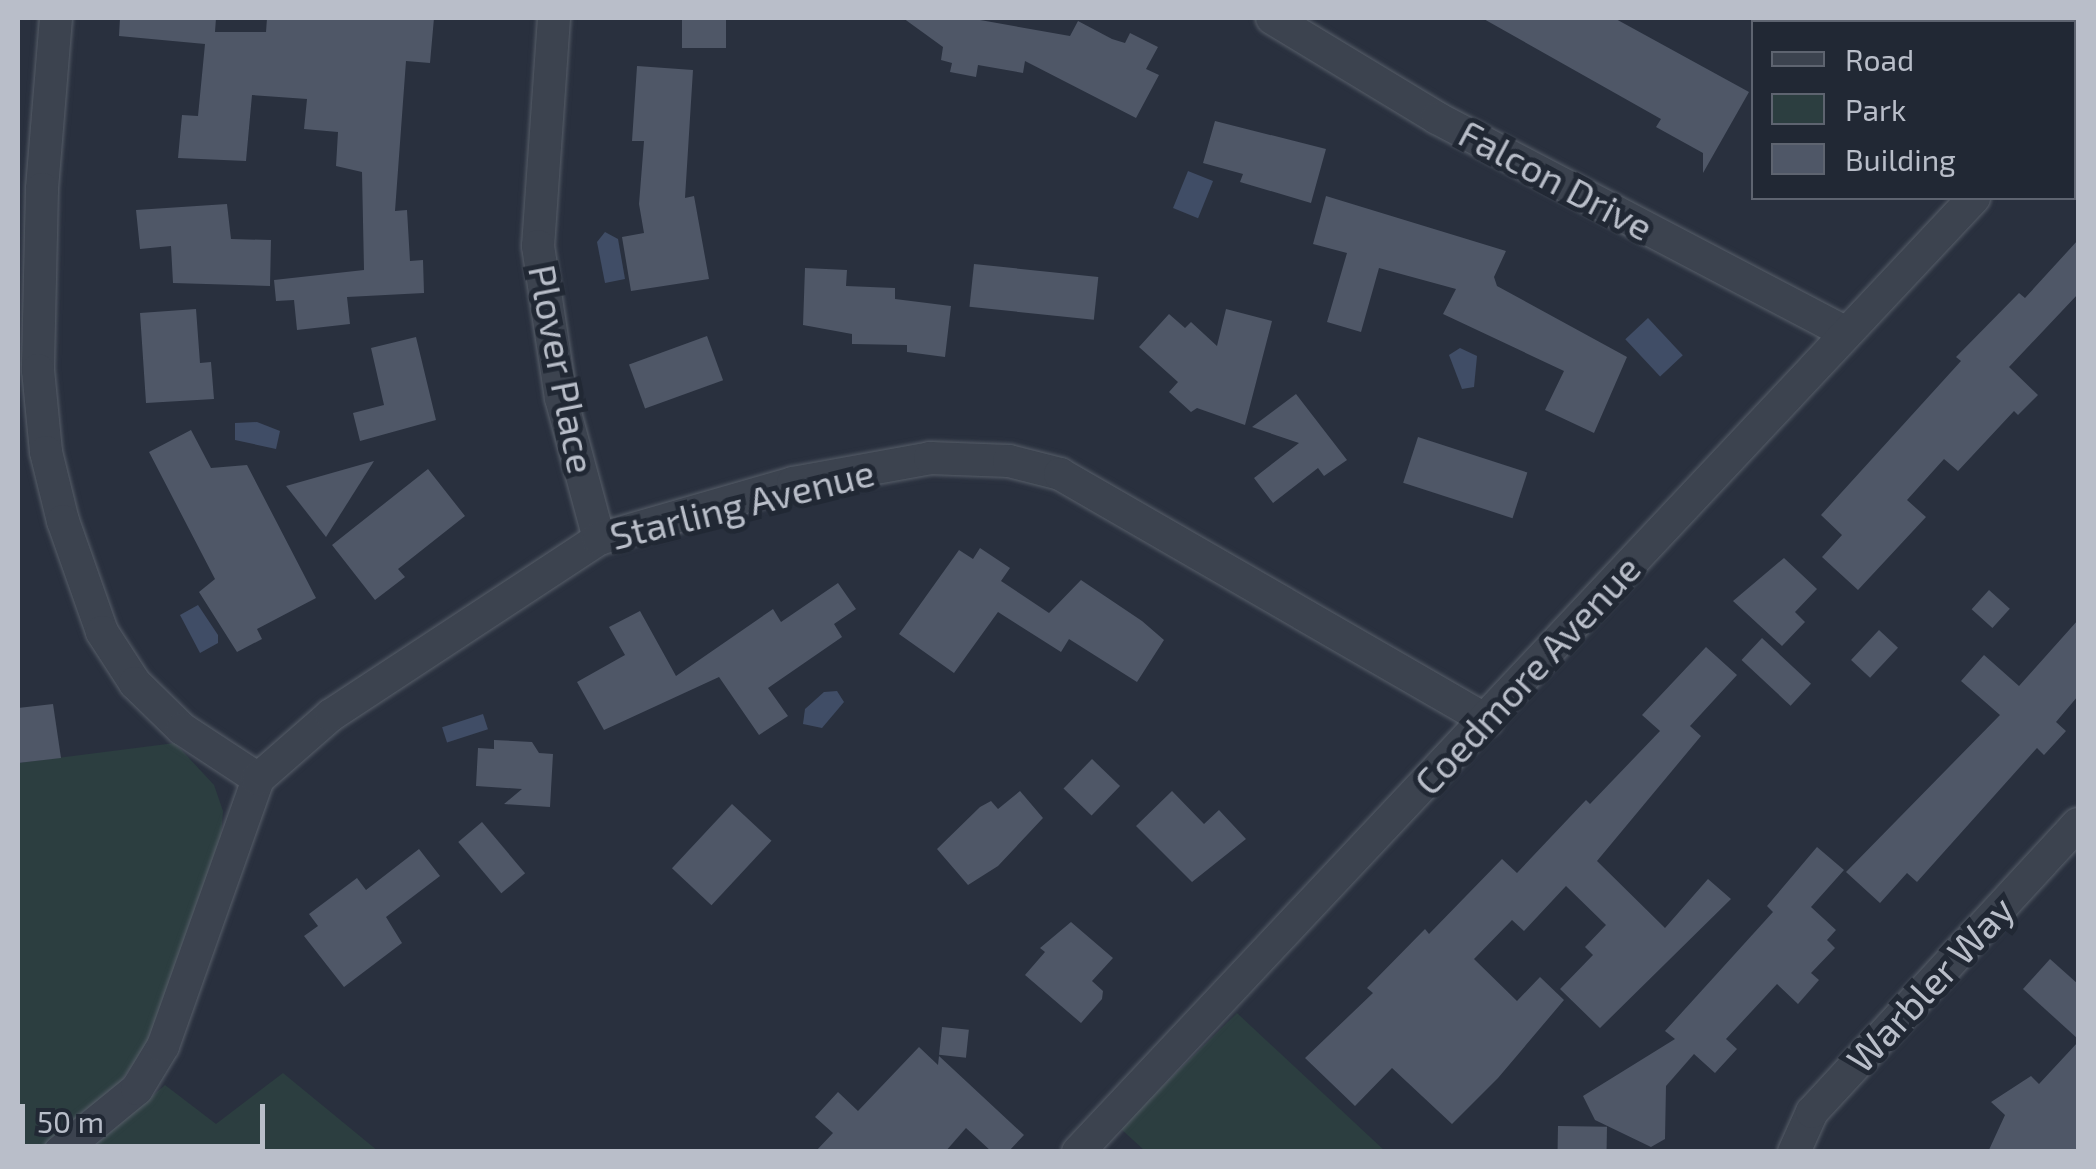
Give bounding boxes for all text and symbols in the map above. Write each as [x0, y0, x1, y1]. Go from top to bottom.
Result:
legend [1751, 20, 2076, 200]
text: Road [1845, 41, 1914, 77]
text: Park [1845, 91, 1906, 127]
street label: Falcon Drive [1452, 110, 1660, 250]
text: Building [1845, 141, 1956, 177]
street label: Plover Place [519, 260, 605, 478]
street label: Starling Avenue [605, 449, 879, 559]
street label: Coedmore Avenue [1404, 546, 1650, 804]
street label: Warbler Way [1837, 886, 2023, 1082]
scale bar [25, 1084, 270, 1146]
text: 50 m [37, 1103, 104, 1139]

